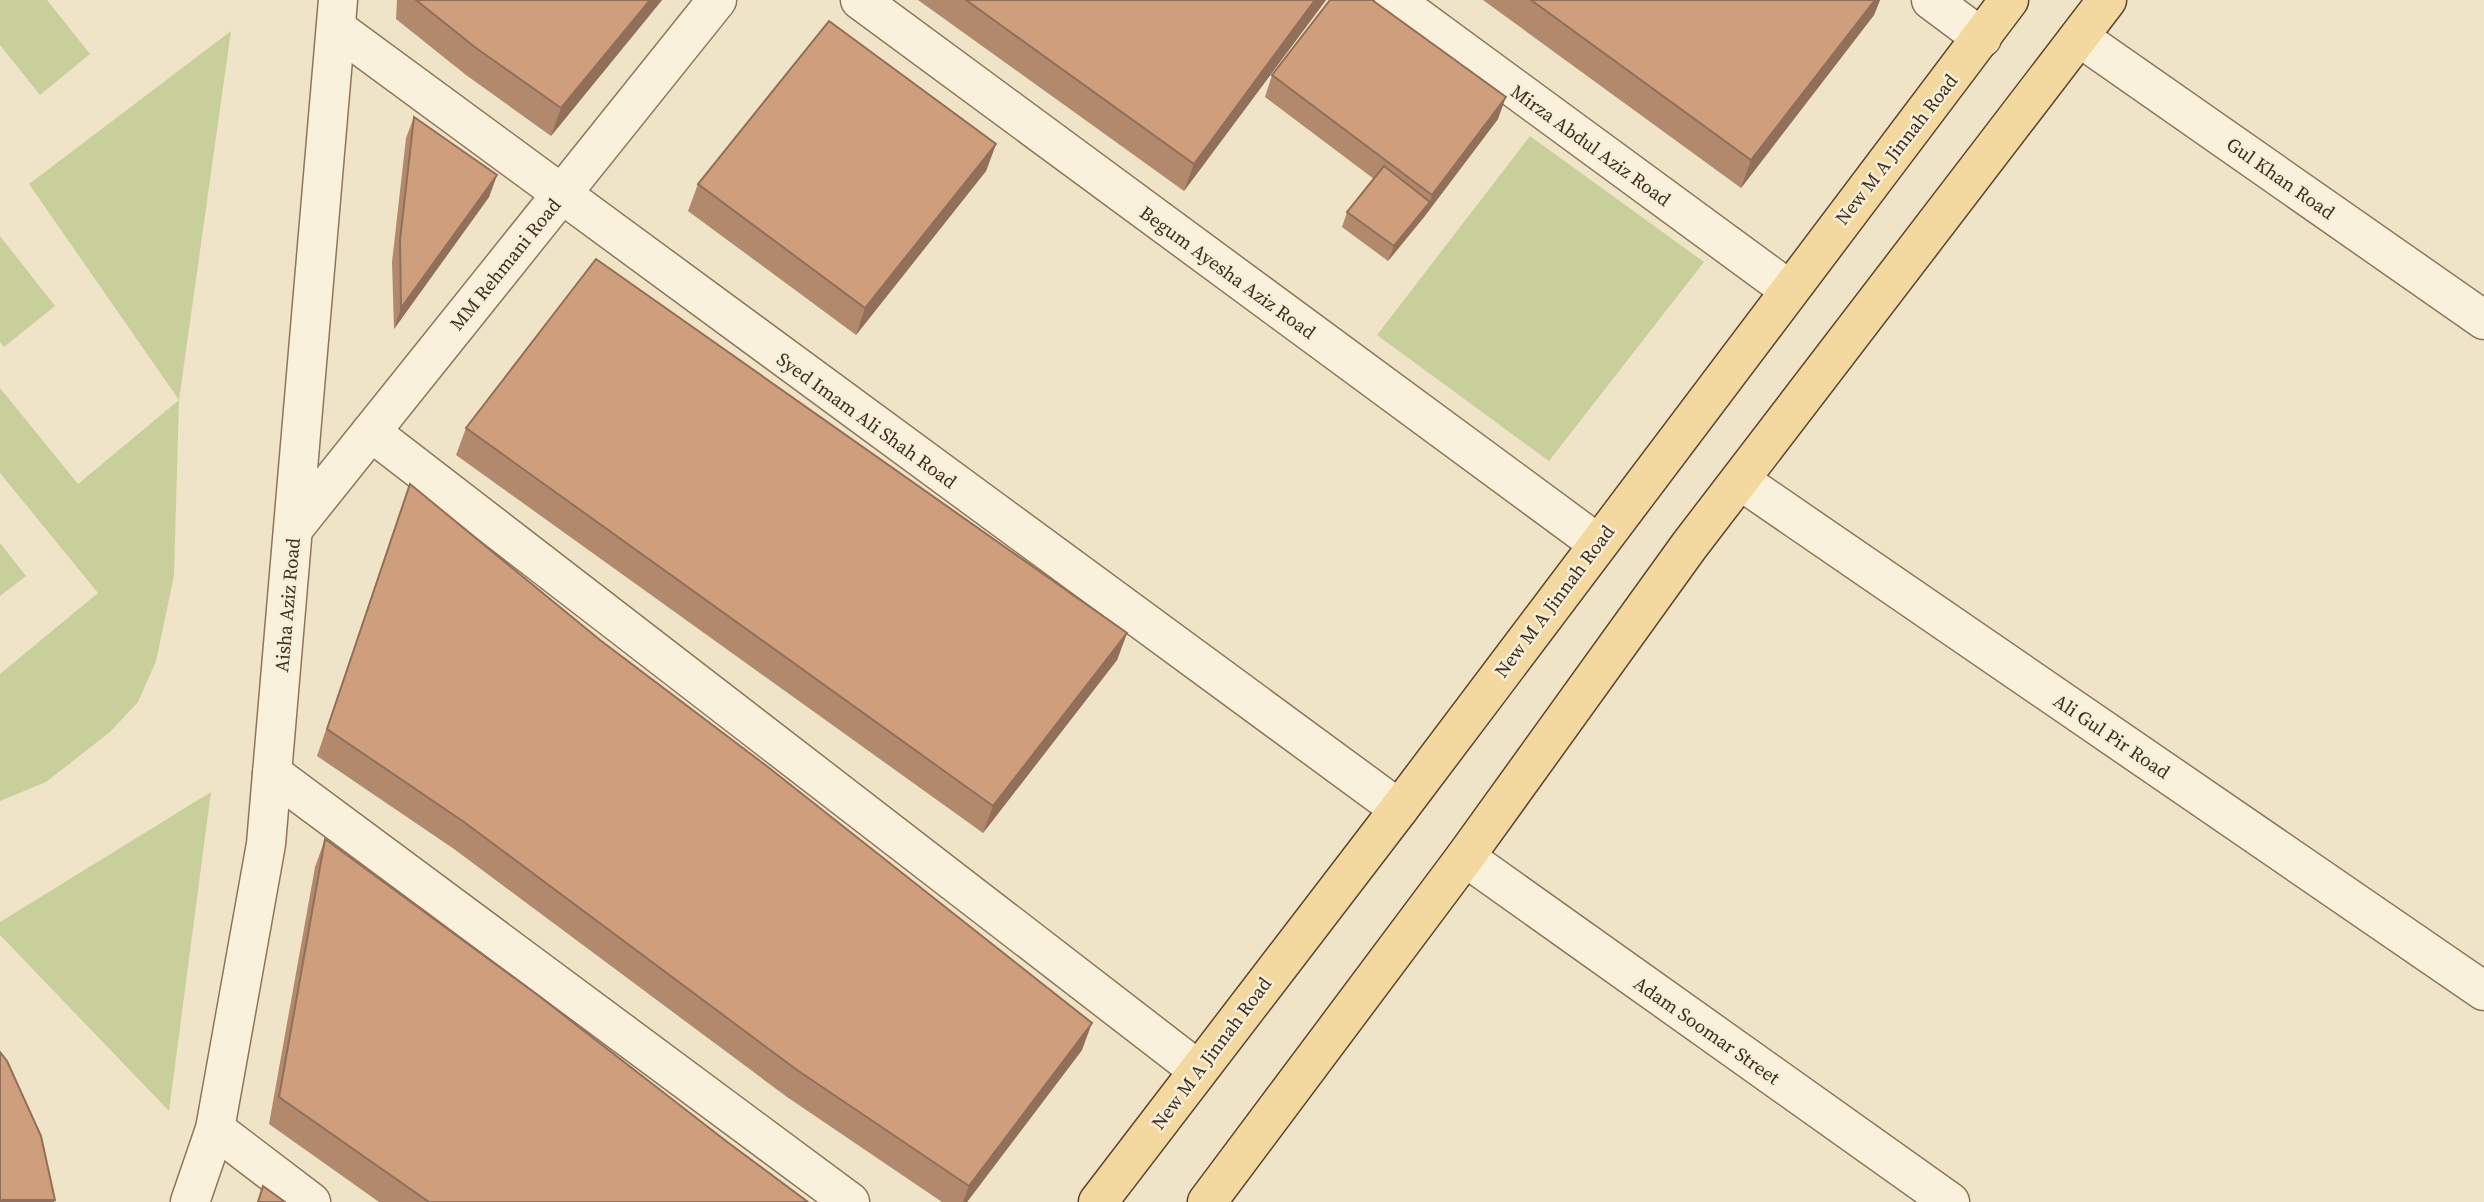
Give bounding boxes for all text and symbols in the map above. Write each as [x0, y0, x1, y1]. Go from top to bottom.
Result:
street label: New M A Jinnah Road [1829, 68, 1963, 230]
street label: Mirza Abdul Aziz Road [1506, 78, 1676, 212]
street label: Gul Khan Road [2222, 131, 2341, 225]
street label: MM Rehmani Road [444, 192, 567, 336]
street label: Begum Ayesha Aziz Road [1135, 199, 1321, 345]
street label: Syed Imam Ali Shah Road [772, 346, 963, 494]
street label: New M A Jinnah Road [1488, 519, 1620, 683]
street label: Aisha Aziz Road [268, 536, 306, 673]
street label: Ali Gul Pir Road [2049, 687, 2175, 785]
street label: Adam Soomar Street [1629, 970, 1786, 1091]
street label: New M A Jinnah Road [1145, 971, 1277, 1135]

